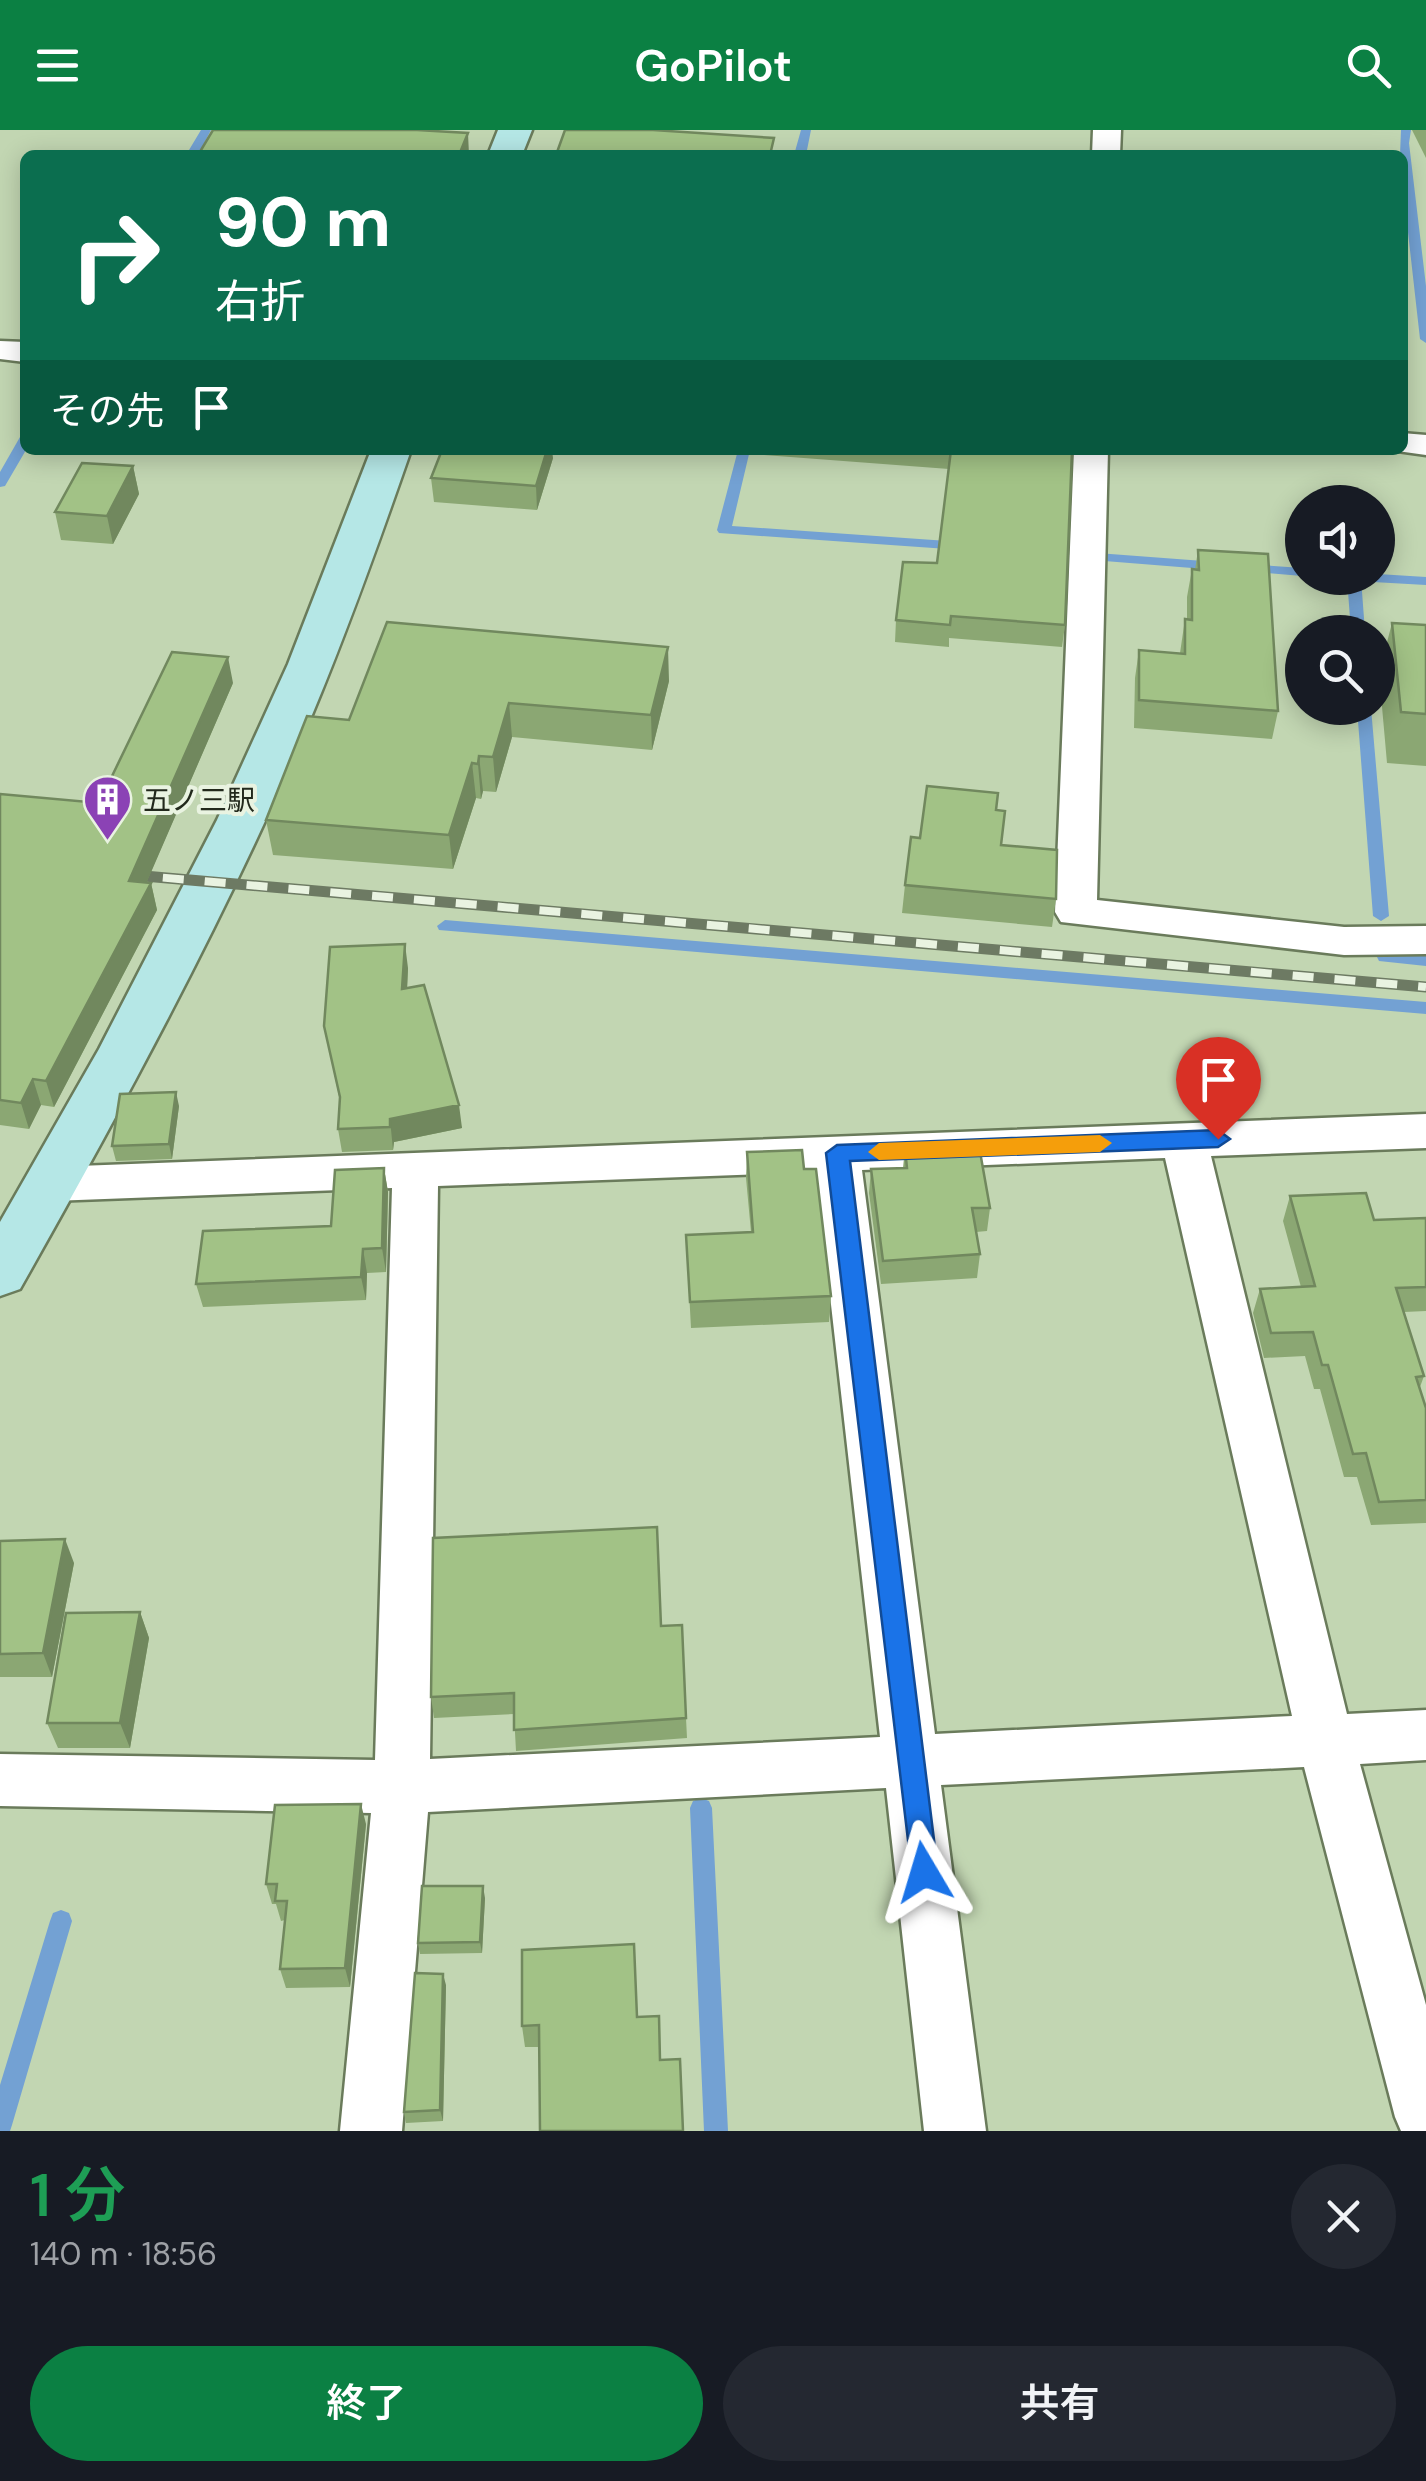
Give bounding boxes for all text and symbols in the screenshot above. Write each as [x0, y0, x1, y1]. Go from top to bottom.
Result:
text: GoPilot [634, 36, 792, 95]
icon: menu [30, 38, 85, 93]
icon: search [1341, 38, 1396, 93]
text: 90 m [215, 177, 391, 268]
icon: right [50, 190, 180, 320]
text: 右折 [215, 272, 305, 331]
icon: arrive [184, 380, 239, 435]
text: その先 [50, 386, 164, 436]
map controls [1285, 485, 1395, 725]
button: sound [1285, 485, 1395, 595]
button: search [1285, 615, 1395, 725]
building icon: 五ノ三駅 [82, 774, 134, 842]
place label: 五ノ三駅 [143, 782, 255, 819]
pin [1176, 1037, 1261, 1140]
icon: arrive [1191, 1052, 1246, 1107]
position arrow [872, 1820, 976, 1924]
text: 1 分 [30, 2156, 126, 2235]
button: close [1291, 2164, 1396, 2269]
text: 140 m · 18:56 [30, 2233, 217, 2275]
button: 終了 [30, 2346, 703, 2461]
button: 共有 [723, 2346, 1396, 2461]

